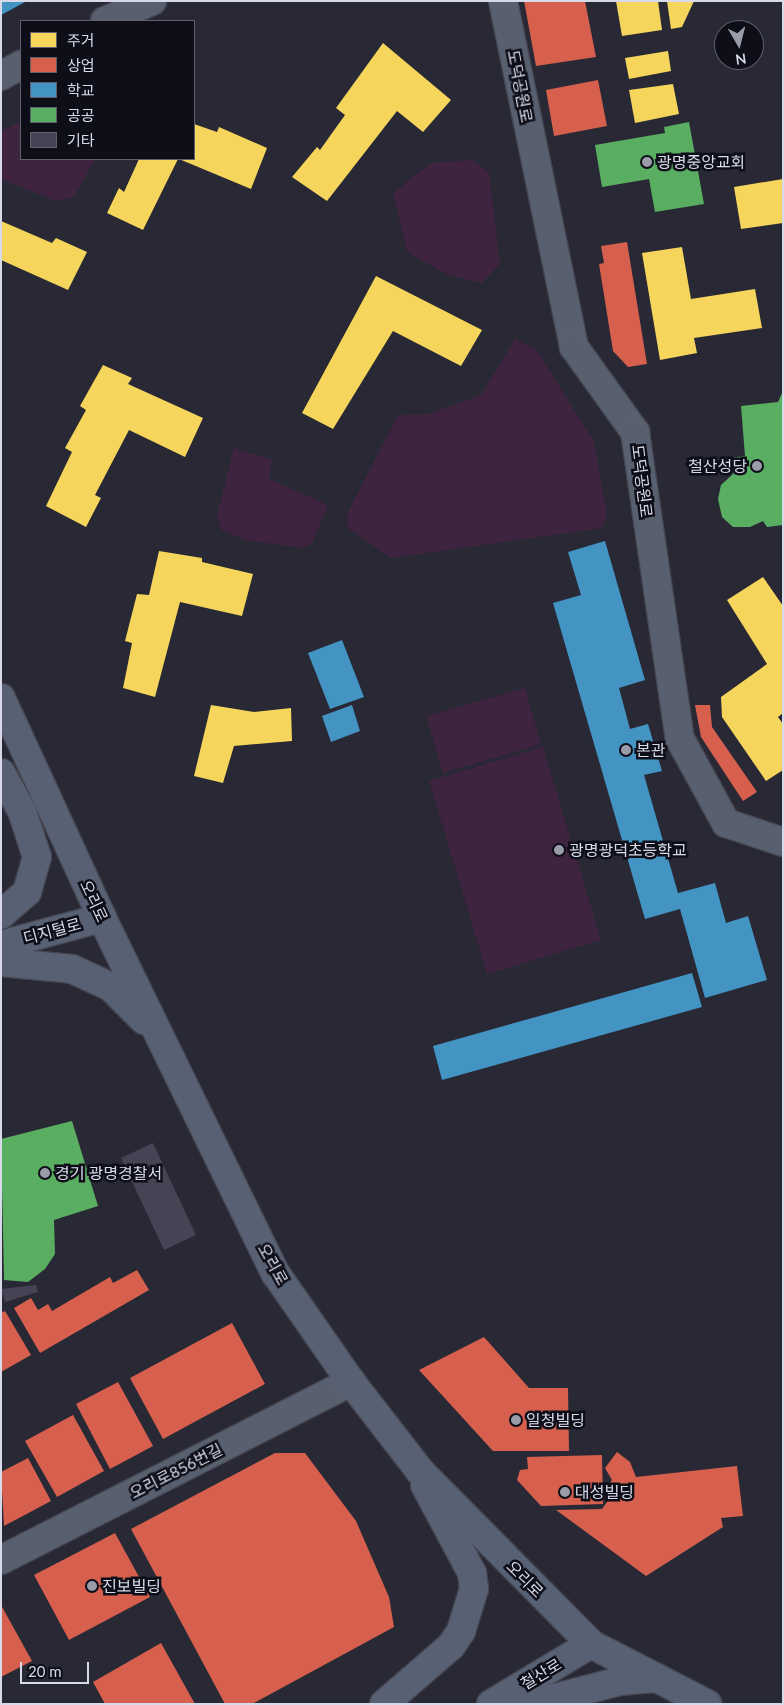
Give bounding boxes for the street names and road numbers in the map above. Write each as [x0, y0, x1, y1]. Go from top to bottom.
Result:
street label: 도덕공원로 [504, 48, 536, 124]
street label: 도덕공원로 [628, 443, 656, 519]
street label: 오리로 [76, 877, 112, 925]
street label: 디지털로 [21, 914, 83, 948]
street label: 오리로 [254, 1240, 292, 1288]
street label: 오리로856번길 [126, 1439, 226, 1503]
street label: 오리로 [503, 1557, 547, 1601]
street label: 철산로 [517, 1654, 565, 1694]

